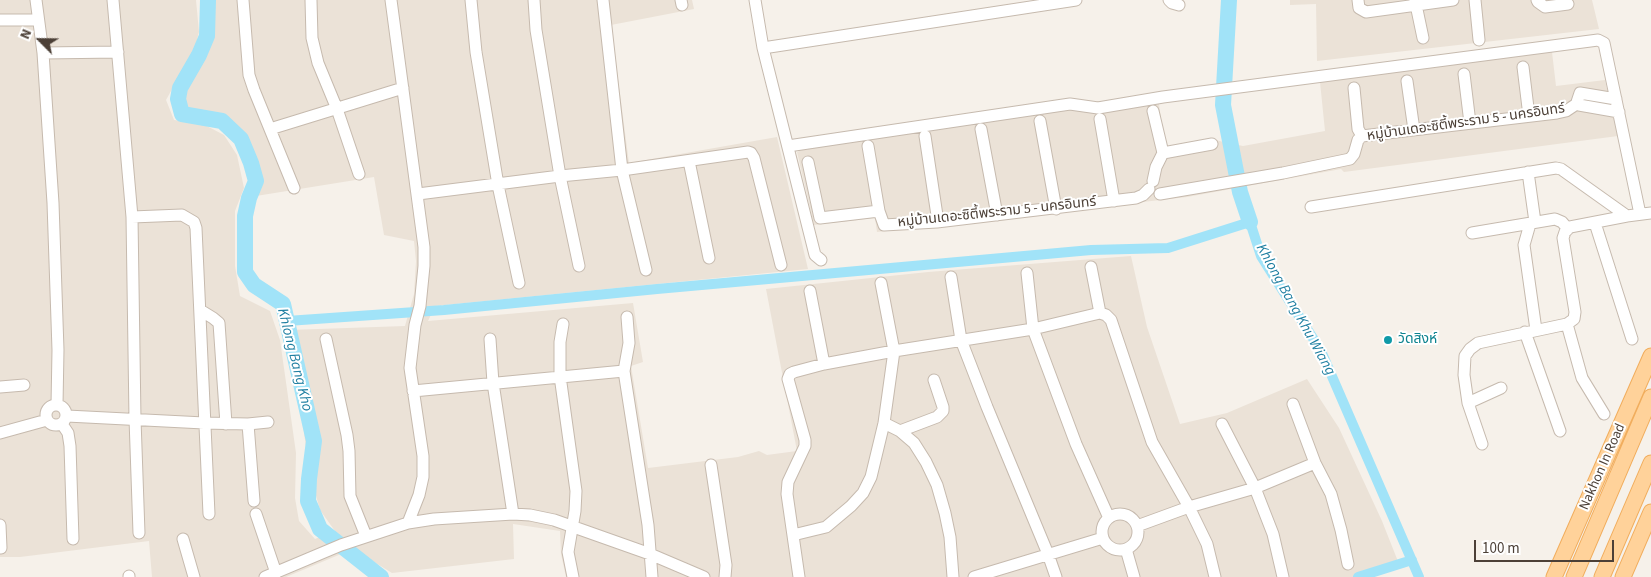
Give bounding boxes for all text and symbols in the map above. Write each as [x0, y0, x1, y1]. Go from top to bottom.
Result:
north arrow [15, 15, 65, 65]
text: N [15, 26, 37, 42]
street label: หมู่บ้านเดอะซิตี้พระราม 5 - นครอินทร์ [1366, 101, 1566, 145]
street label: หมู่บ้านเดอะซิตี้พระราม 5 - นครอินทร์ [897, 194, 1097, 232]
water label: Khlong Bang Khu Wiang [1251, 241, 1339, 379]
water label: Khlong Bang Kho [272, 307, 316, 413]
place label: วัดสิงห์ [1398, 332, 1437, 348]
marker: วัดสิงห์ [1382, 334, 1394, 346]
street label: Nakhon In Road [1576, 421, 1630, 513]
scale bar [1476, 530, 1616, 562]
text: 100 m [1482, 538, 1520, 559]

